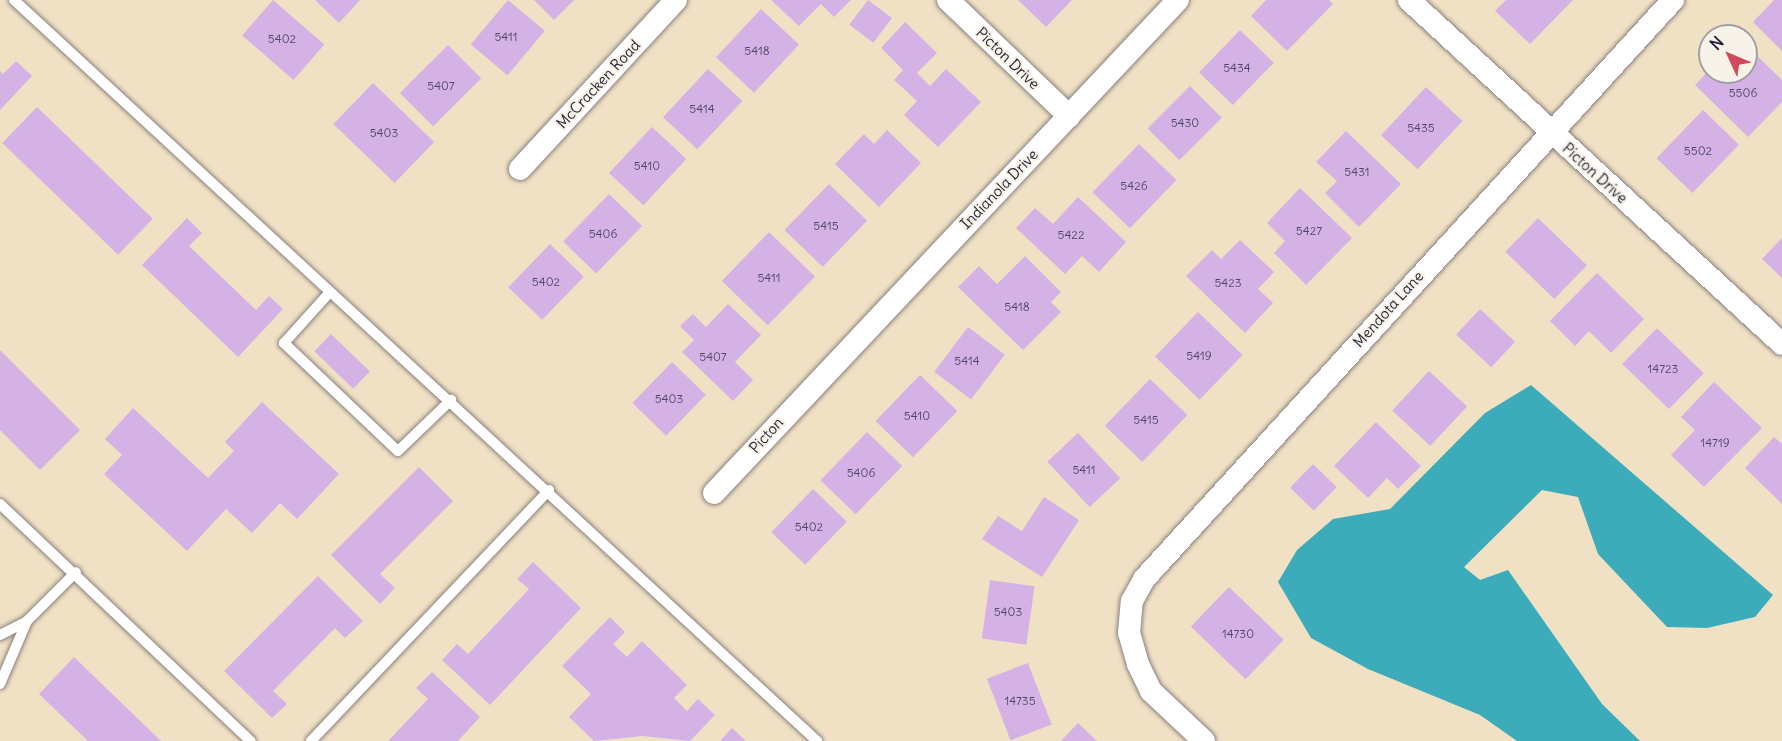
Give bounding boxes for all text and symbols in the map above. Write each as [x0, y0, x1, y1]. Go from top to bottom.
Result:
street label: Picton Drive [973, 23, 1043, 93]
north arrow [1698, 24, 1758, 84]
house number: 5411 [494, 30, 518, 44]
house number: 5402 [268, 32, 296, 46]
text: N [1705, 32, 1728, 54]
street label: McCracken Road [552, 36, 644, 132]
house number: 5418 [744, 44, 770, 58]
house number: 5434 [1223, 61, 1251, 75]
house number: 5407 [427, 79, 455, 93]
house number: 5506 [1729, 86, 1757, 100]
house number: 5414 [689, 102, 715, 116]
house number: 5430 [1171, 116, 1199, 130]
house number: 5435 [1407, 121, 1435, 135]
house number: 5403 [370, 126, 398, 140]
street label: Picton Drive [1559, 139, 1631, 207]
house number: 5502 [1684, 144, 1712, 158]
street label: Indianola Drive [956, 145, 1042, 233]
house number: 5410 [634, 159, 660, 173]
house number: 5431 [1344, 165, 1370, 179]
house number: 5426 [1120, 179, 1148, 193]
house number: 5415 [813, 219, 839, 233]
house number: 5427 [1296, 224, 1322, 238]
house number: 5406 [589, 227, 617, 241]
house number: 5422 [1058, 228, 1084, 242]
street label: Mendota Lane [1349, 267, 1427, 351]
house number: 5411 [757, 271, 781, 285]
house number: 5402 [532, 275, 560, 289]
house number: 5423 [1214, 276, 1242, 290]
house number: 5418 [1004, 300, 1030, 314]
house number: 5419 [1186, 349, 1212, 363]
house number: 5407 [699, 350, 727, 364]
house number: 5414 [954, 354, 980, 368]
house number: 14723 [1648, 362, 1678, 376]
house number: 5403 [655, 392, 683, 406]
house number: 5410 [904, 409, 930, 423]
street label: Picton [745, 413, 787, 457]
house number: 5415 [1133, 413, 1159, 427]
house number: 14719 [1700, 436, 1730, 450]
house number: 5411 [1072, 463, 1096, 477]
house number: 5406 [847, 466, 875, 480]
house number: 5402 [795, 520, 823, 534]
house number: 5403 [994, 605, 1022, 619]
house number: 14730 [1222, 627, 1254, 641]
house number: 14735 [1004, 694, 1036, 708]

